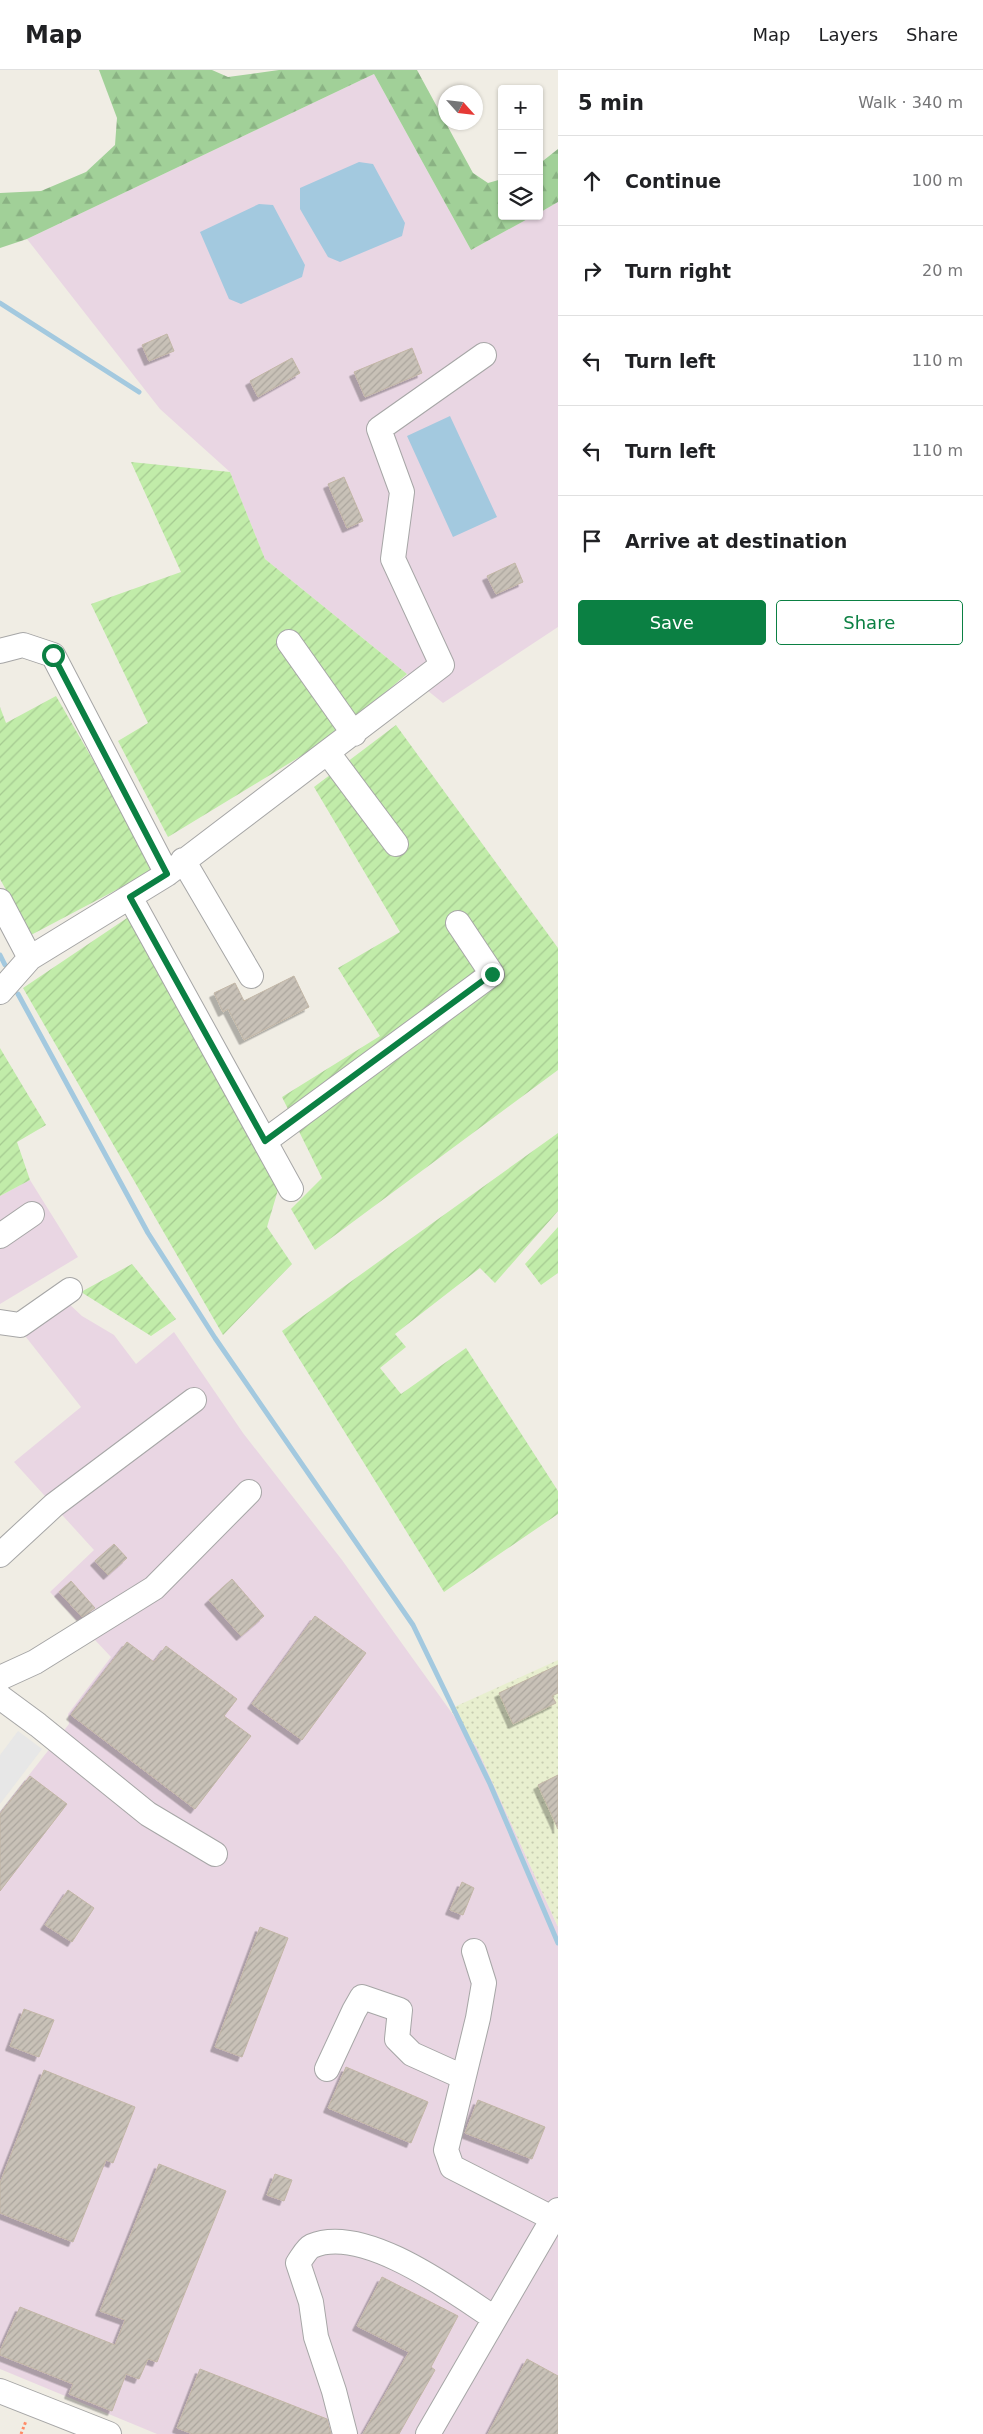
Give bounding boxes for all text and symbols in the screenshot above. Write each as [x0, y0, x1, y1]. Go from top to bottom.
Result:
text: Map [25, 21, 82, 49]
text: Map [752, 24, 790, 45]
text: Layers [818, 24, 878, 45]
text: Share [906, 24, 958, 45]
north arrow [438, 85, 483, 130]
map controls [498, 85, 543, 220]
button: + [498, 85, 543, 130]
text: 5 min [578, 91, 644, 115]
text: Walk · 340 m [858, 93, 963, 112]
button: − [498, 130, 543, 175]
icon: ahead [578, 167, 606, 195]
text: Continue [625, 170, 721, 192]
text: 100 m [912, 171, 963, 190]
button: layers [498, 175, 543, 220]
icon: right [578, 257, 606, 285]
text: Turn right [625, 260, 731, 282]
text: 20 m [922, 261, 963, 280]
icon: left [578, 347, 606, 375]
text: Turn left [625, 350, 716, 372]
text: 110 m [912, 351, 963, 370]
icon: left [578, 437, 606, 465]
text: Turn left [625, 440, 716, 462]
text: 110 m [912, 441, 963, 460]
icon: arrive [578, 527, 606, 555]
text: Arrive at destination [625, 530, 847, 552]
button: Save [578, 600, 766, 645]
button: Share [776, 600, 963, 645]
route start [42, 644, 65, 667]
route end [481, 963, 504, 986]

